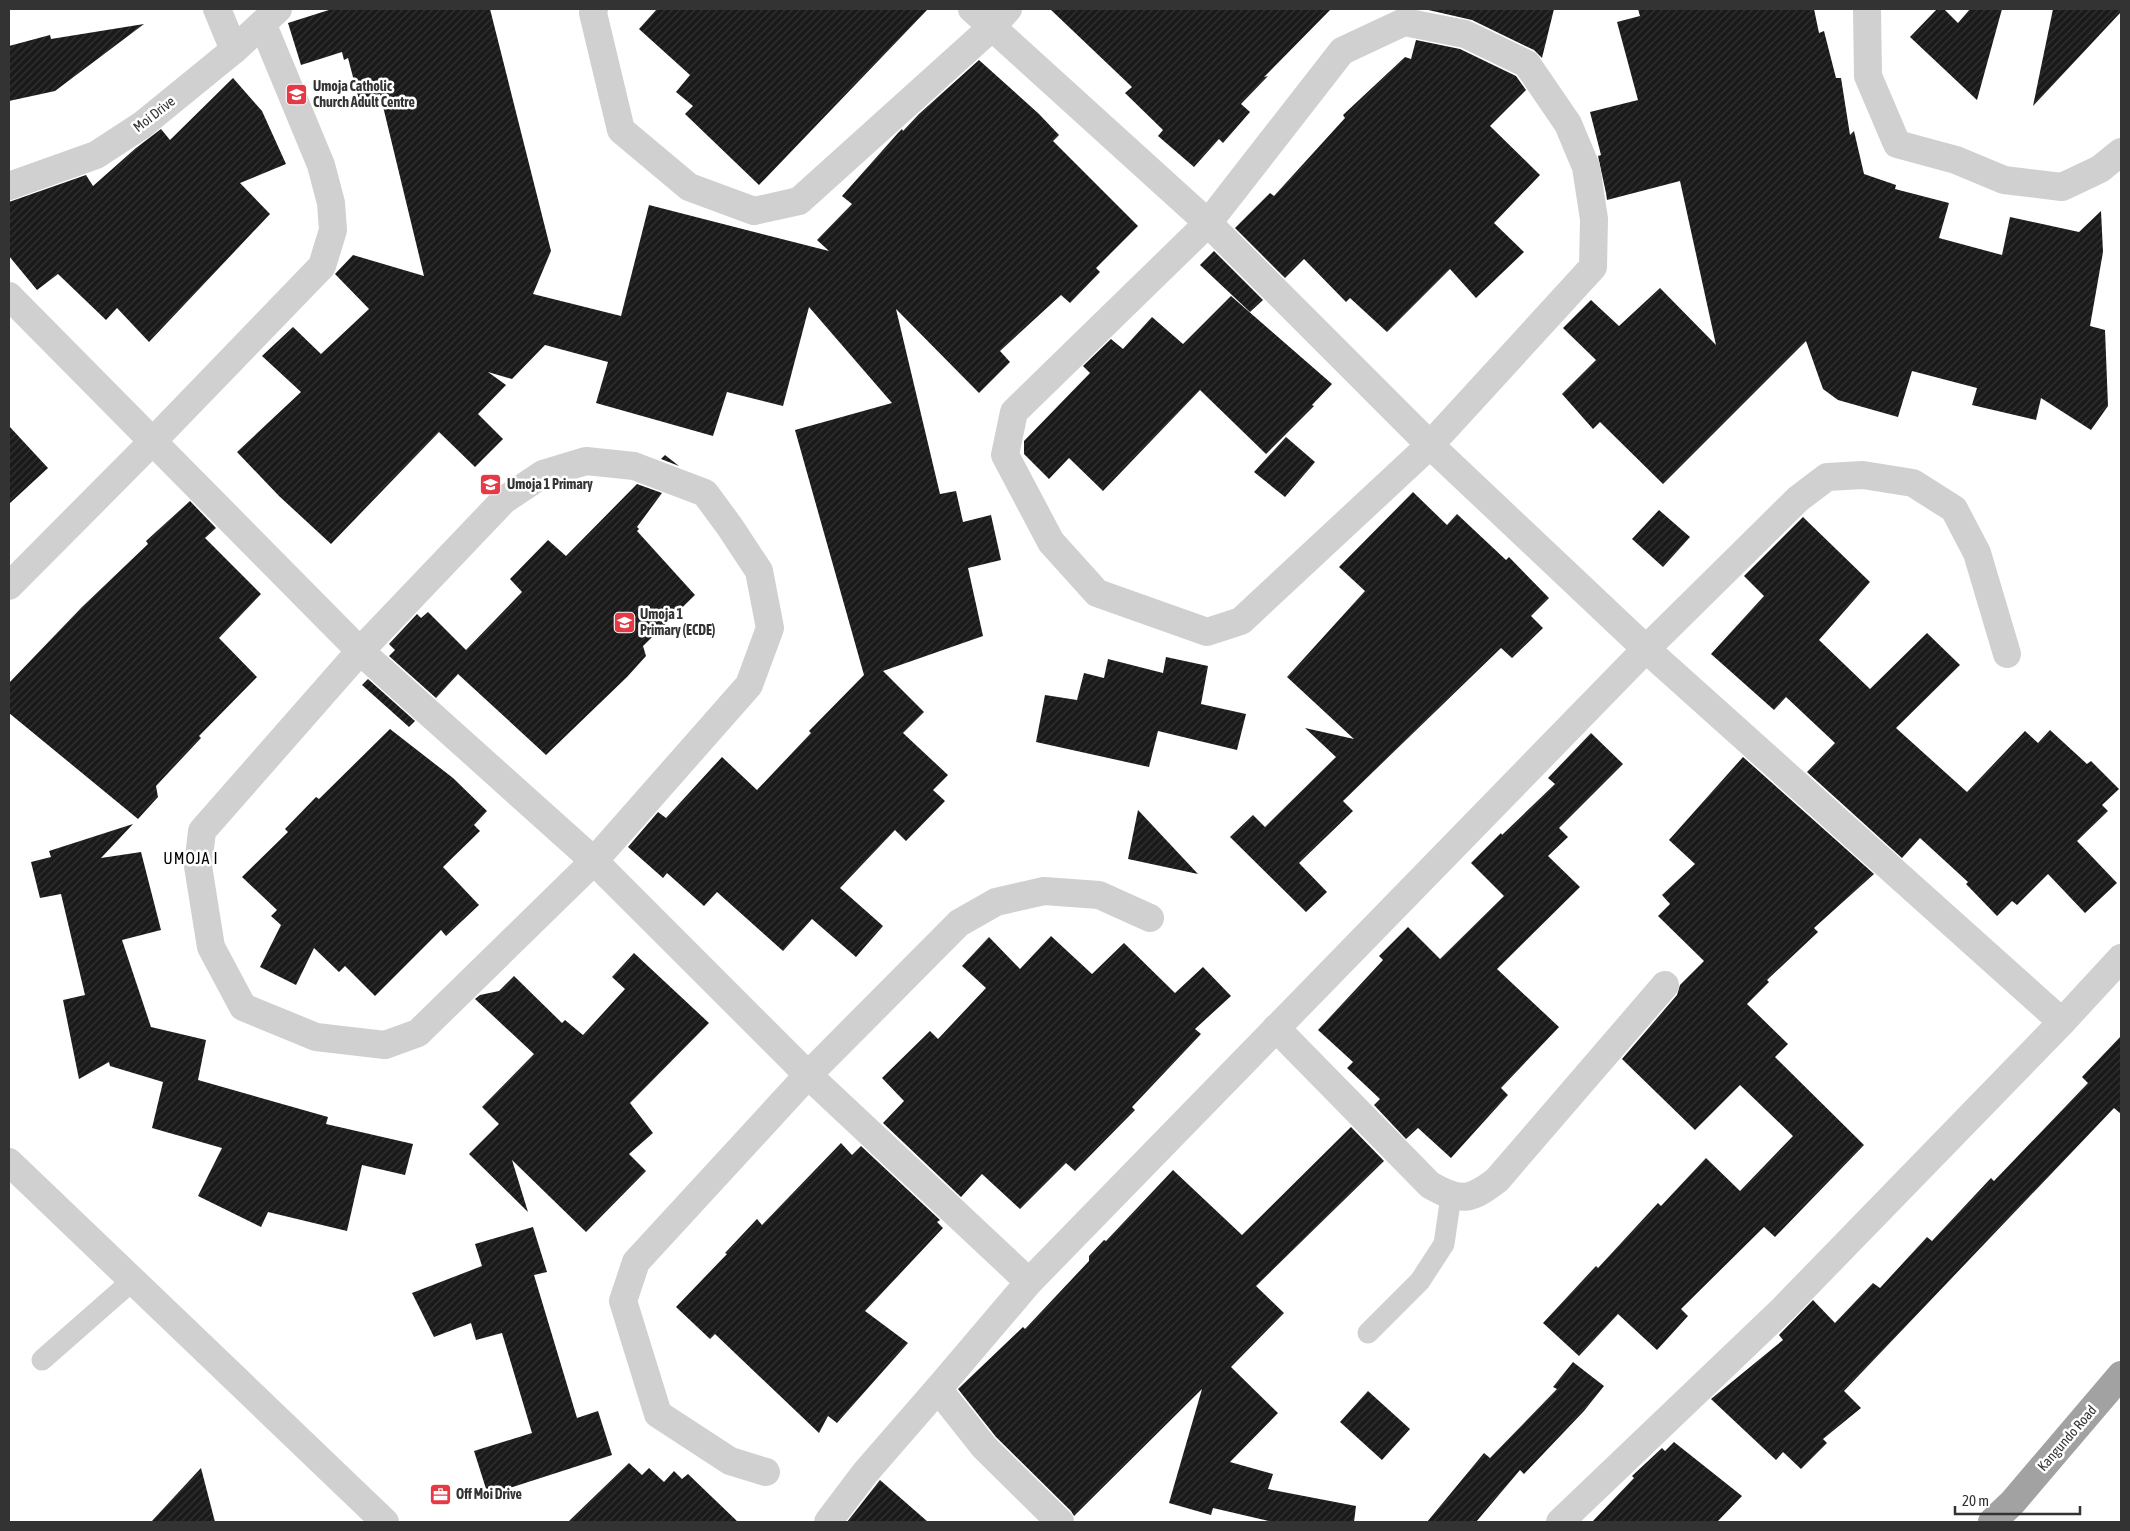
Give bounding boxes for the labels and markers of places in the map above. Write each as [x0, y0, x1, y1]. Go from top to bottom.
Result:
place label: Umoja Catholic Church Adult Centre [313, 78, 415, 110]
school or university icon: Umoja Catholic Church Adult Centre [285, 82, 309, 106]
school or university icon: Umoja 1 Primary [479, 472, 503, 496]
place label: Umoja 1 Primary [507, 476, 593, 492]
place label: Umoja 1 Primary (ECDE) [640, 606, 715, 638]
school or university icon: Umoja 1 Primary (ECDE) [612, 610, 636, 634]
office icon: Off Moi Drive [428, 1482, 452, 1506]
place label: Off Moi Drive [456, 1486, 522, 1502]

